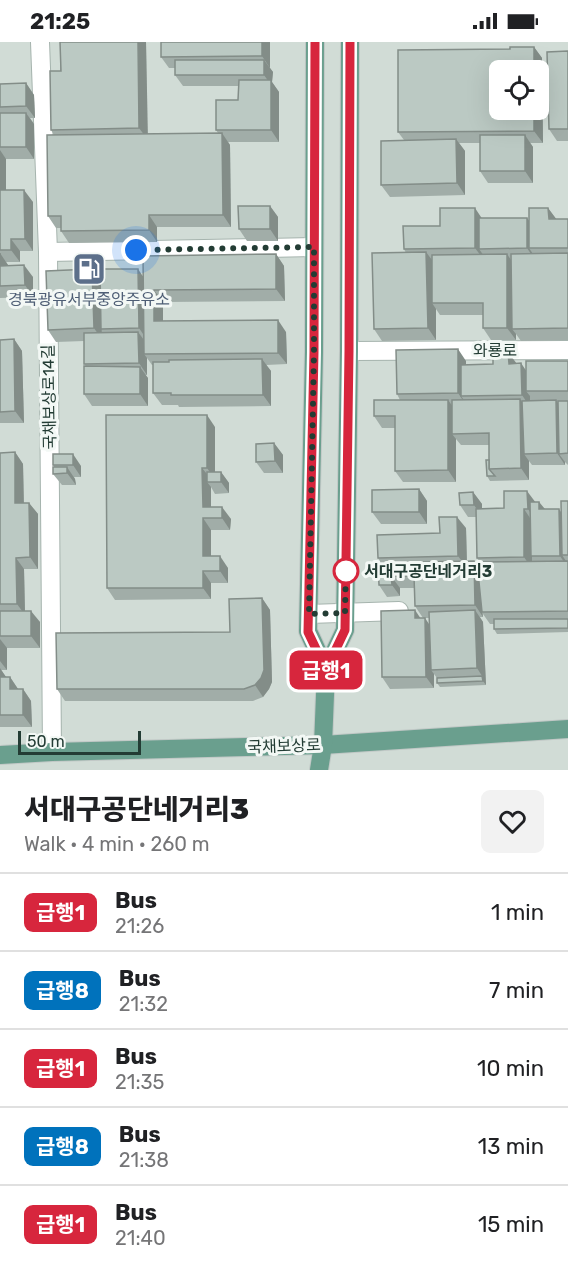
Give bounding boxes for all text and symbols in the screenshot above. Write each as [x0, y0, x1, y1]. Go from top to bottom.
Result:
text: 21:25 [30, 8, 90, 35]
map controls [489, 60, 549, 120]
button: locate [489, 60, 549, 120]
your location [121, 235, 151, 265]
fuel station icon: 경북광유서부중앙주유소 [71, 251, 107, 287]
place label: 경북광유서부중앙주유소 [8, 290, 170, 309]
street label: 와룡로 [473, 341, 517, 360]
street label: 국채보상로14길 [39, 344, 59, 450]
marker: 서대구공단네거리3 [333, 558, 359, 584]
place label: 서대구공단네거리3 [364, 562, 492, 581]
line badge: 급행1 [292, 650, 360, 690]
text: 급행1 [301, 658, 351, 683]
scale bar [18, 728, 141, 756]
text: 50 m [27, 732, 65, 751]
street label: 국채보상로 [247, 735, 321, 757]
button: heart [481, 790, 544, 853]
text: 서대구공단네거리3 [24, 793, 249, 826]
text: Walk · 4 min · 260 m [24, 832, 210, 856]
text: Bus [115, 887, 157, 914]
text: 1 min [491, 899, 544, 926]
text: 급행1 [36, 900, 85, 925]
text: 21:26 [115, 914, 164, 938]
text: Bus [119, 965, 161, 992]
text: 7 min [489, 977, 544, 1004]
text: 급행8 [36, 978, 89, 1003]
text: 21:32 [119, 992, 168, 1016]
text: Bus [115, 1043, 157, 1070]
text: 10 min [477, 1055, 544, 1082]
text: 급행1 [36, 1056, 85, 1081]
text: 21:35 [115, 1070, 164, 1094]
text: Bus [119, 1121, 161, 1148]
text: 13 min [478, 1133, 544, 1160]
text: 급행8 [36, 1134, 89, 1159]
text: 21:38 [119, 1148, 169, 1172]
text: Bus [115, 1199, 157, 1226]
text: 15 min [478, 1211, 544, 1238]
text: 급행1 [36, 1212, 85, 1237]
text: 21:40 [115, 1226, 166, 1250]

